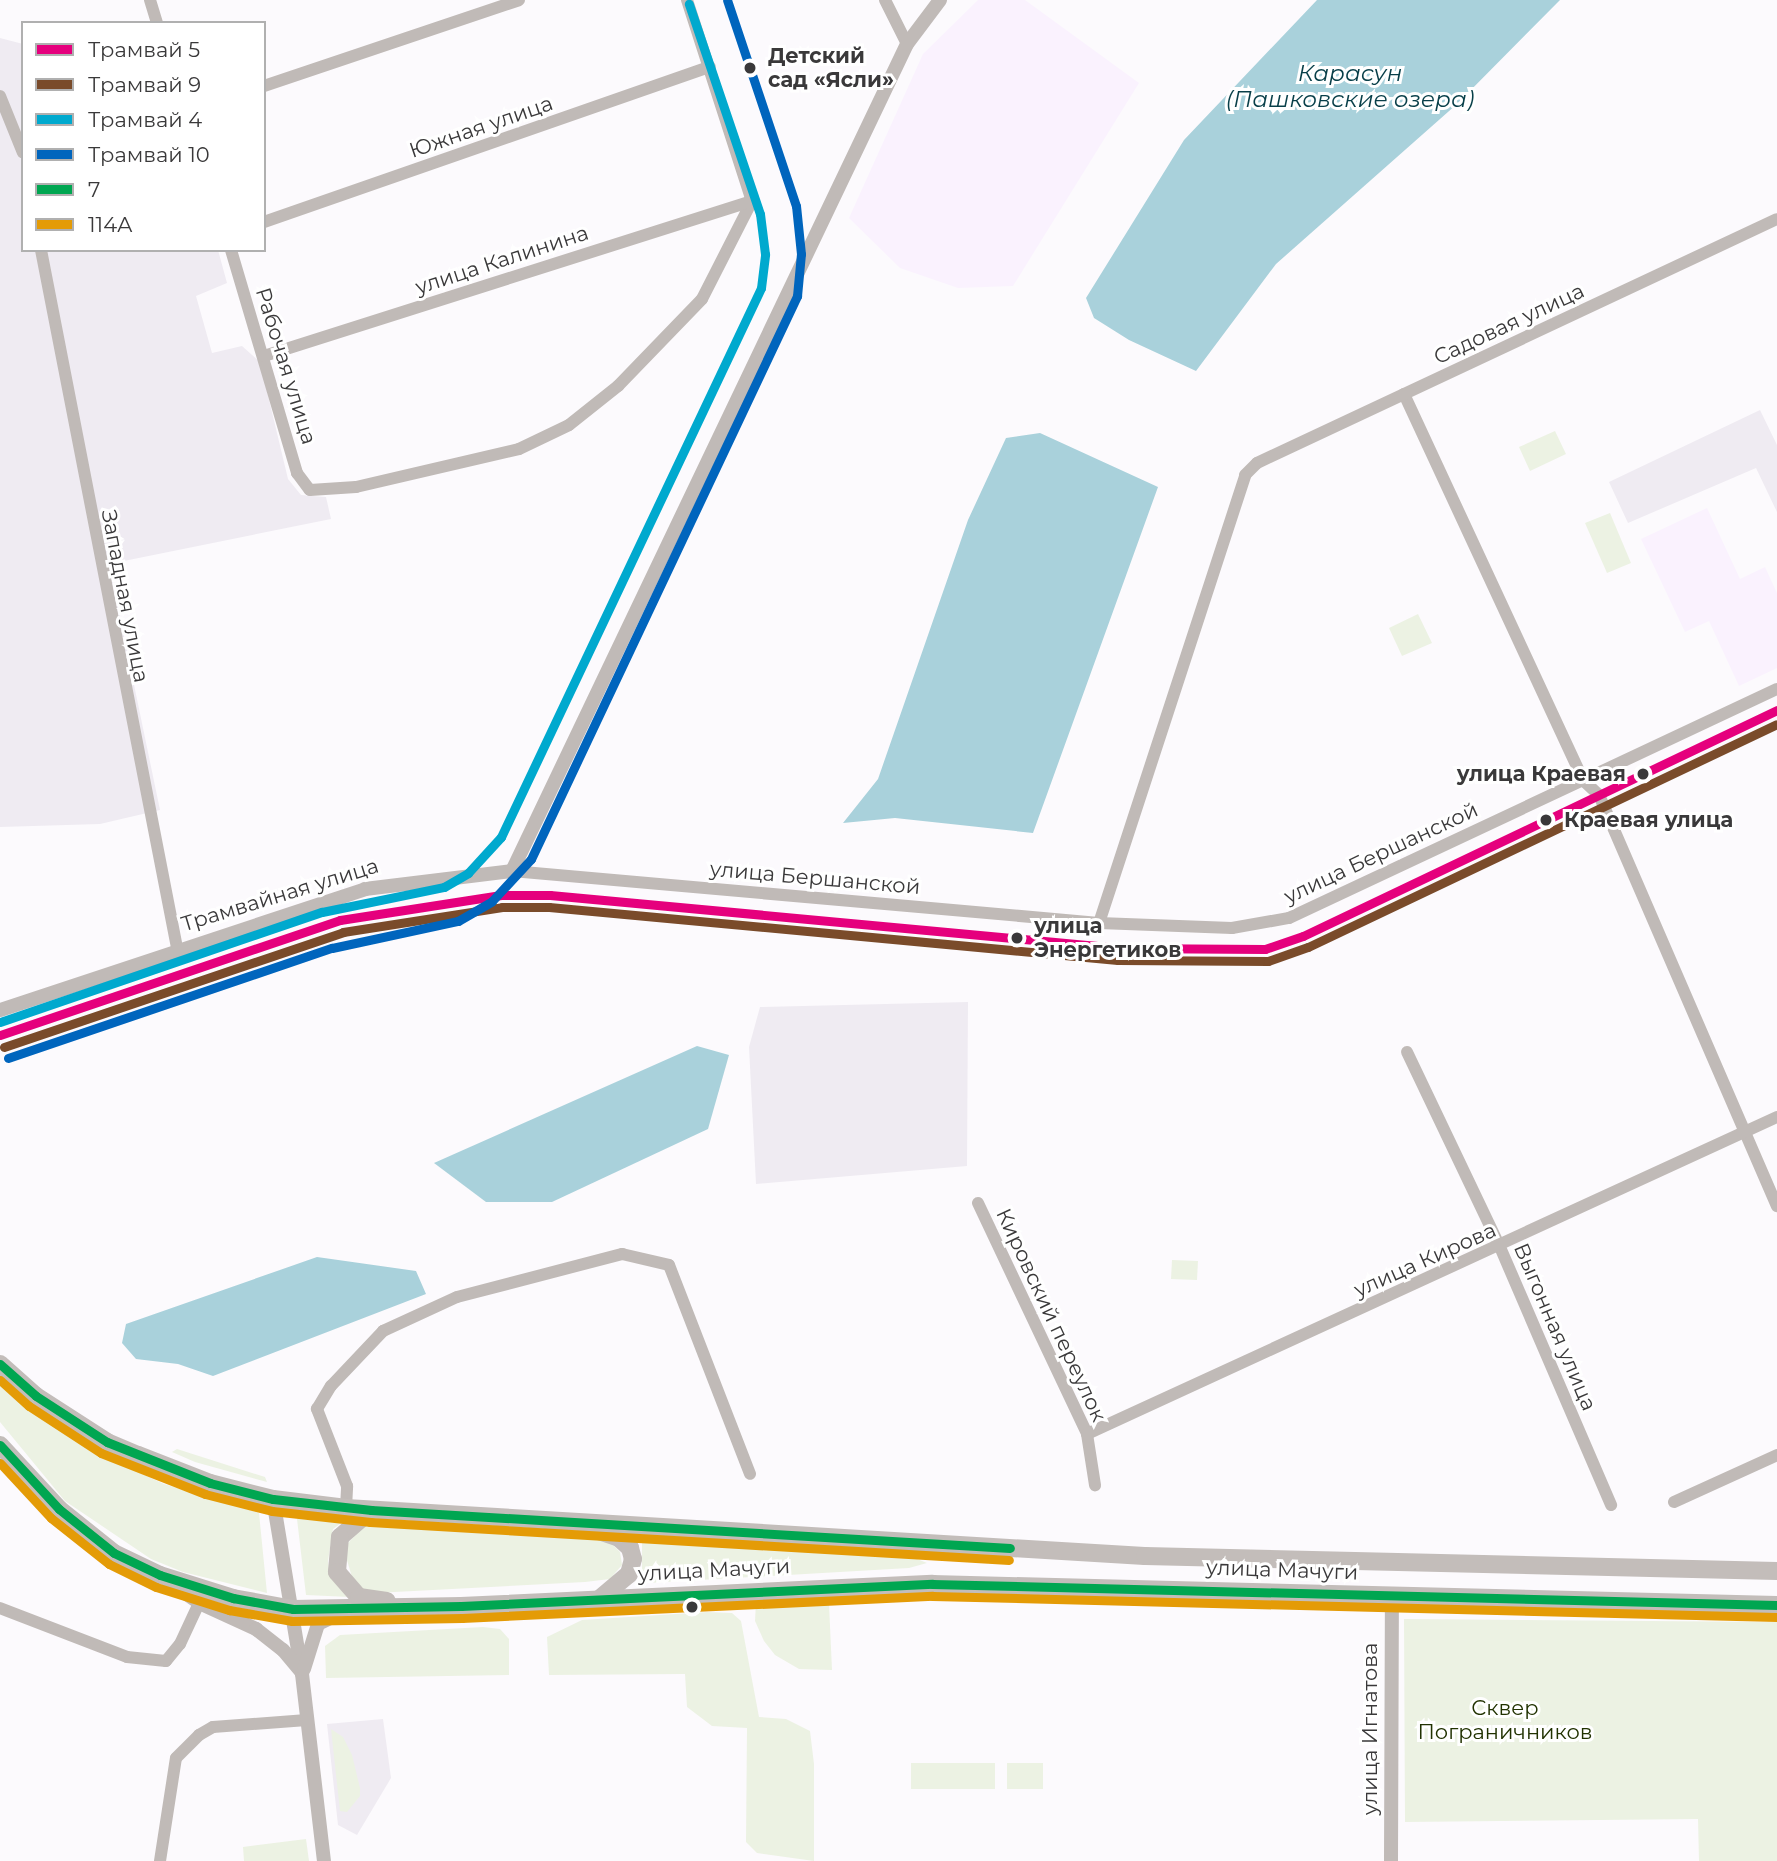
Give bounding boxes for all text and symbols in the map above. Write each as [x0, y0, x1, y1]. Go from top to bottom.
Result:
legend [21, 21, 266, 252]
text: Трамвай 5 [88, 37, 200, 62]
place label: Детский сад «Ясли» [768, 43, 894, 93]
marker: Детский сад «Ясли» [739, 57, 761, 79]
water label: Карасун (Пашковские озера) [1226, 59, 1474, 113]
text: Трамвай 9 [88, 72, 201, 97]
street label: Южная улица [406, 91, 556, 163]
text: Трамвай 4 [88, 107, 202, 132]
text: Трамвай 10 [88, 142, 210, 167]
text: 7 [88, 177, 100, 202]
text: 114А [88, 212, 133, 237]
street label: улица Калинина [412, 220, 592, 300]
street label: Садовая улица [1430, 278, 1588, 370]
street label: Рабочая улица [250, 285, 322, 447]
street label: Западная улица [96, 507, 154, 685]
place label: улица Краевая [1457, 761, 1626, 787]
marker: улица Краевая [1632, 763, 1654, 785]
street label: улица Бершанской [1280, 797, 1482, 909]
place label: Краевая улица [1564, 807, 1733, 833]
marker: Краевая улица [1535, 809, 1557, 831]
street label: Трамвайная улица [178, 853, 382, 937]
street label: улица Бершанской [709, 856, 921, 900]
place label: улица Энергетиков [1034, 913, 1181, 963]
marker: улица Энергетиков [1006, 927, 1028, 949]
street label: Кировский переулок [990, 1204, 1112, 1426]
street label: улица Кирова [1350, 1217, 1500, 1303]
street label: Выгонная улица [1508, 1239, 1602, 1415]
street label: улица Мачуги [637, 1553, 791, 1587]
street label: улица Мачуги [1205, 1555, 1359, 1585]
unlabelled marker [685, 1600, 699, 1614]
street label: улица Игнатова [1357, 1643, 1383, 1815]
park label: Сквер Пограничников [1417, 1695, 1593, 1745]

